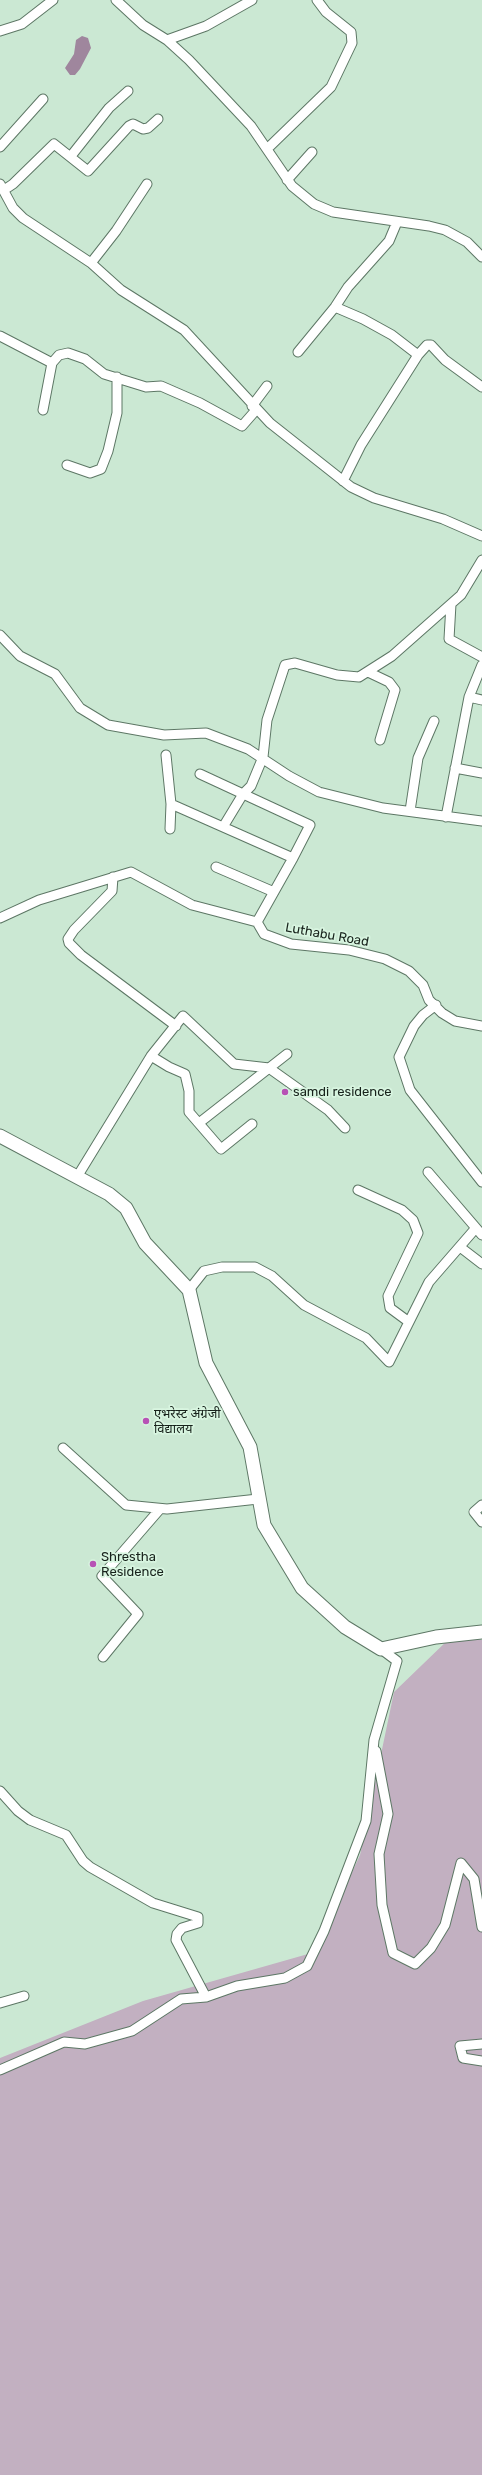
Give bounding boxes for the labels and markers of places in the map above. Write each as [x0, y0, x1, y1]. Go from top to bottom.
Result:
place label: samdi residence [293, 1084, 392, 1100]
marker: samdi residence [280, 1087, 290, 1097]
place label: एभरेस्ट अंग्रेजी विद्यालय [154, 1406, 221, 1437]
marker: एभरेस्ट अंग्रेजी विद्यालय [141, 1416, 151, 1426]
place label: Shrestha Residence [101, 1549, 164, 1580]
marker: Shrestha Residence [88, 1559, 98, 1569]

